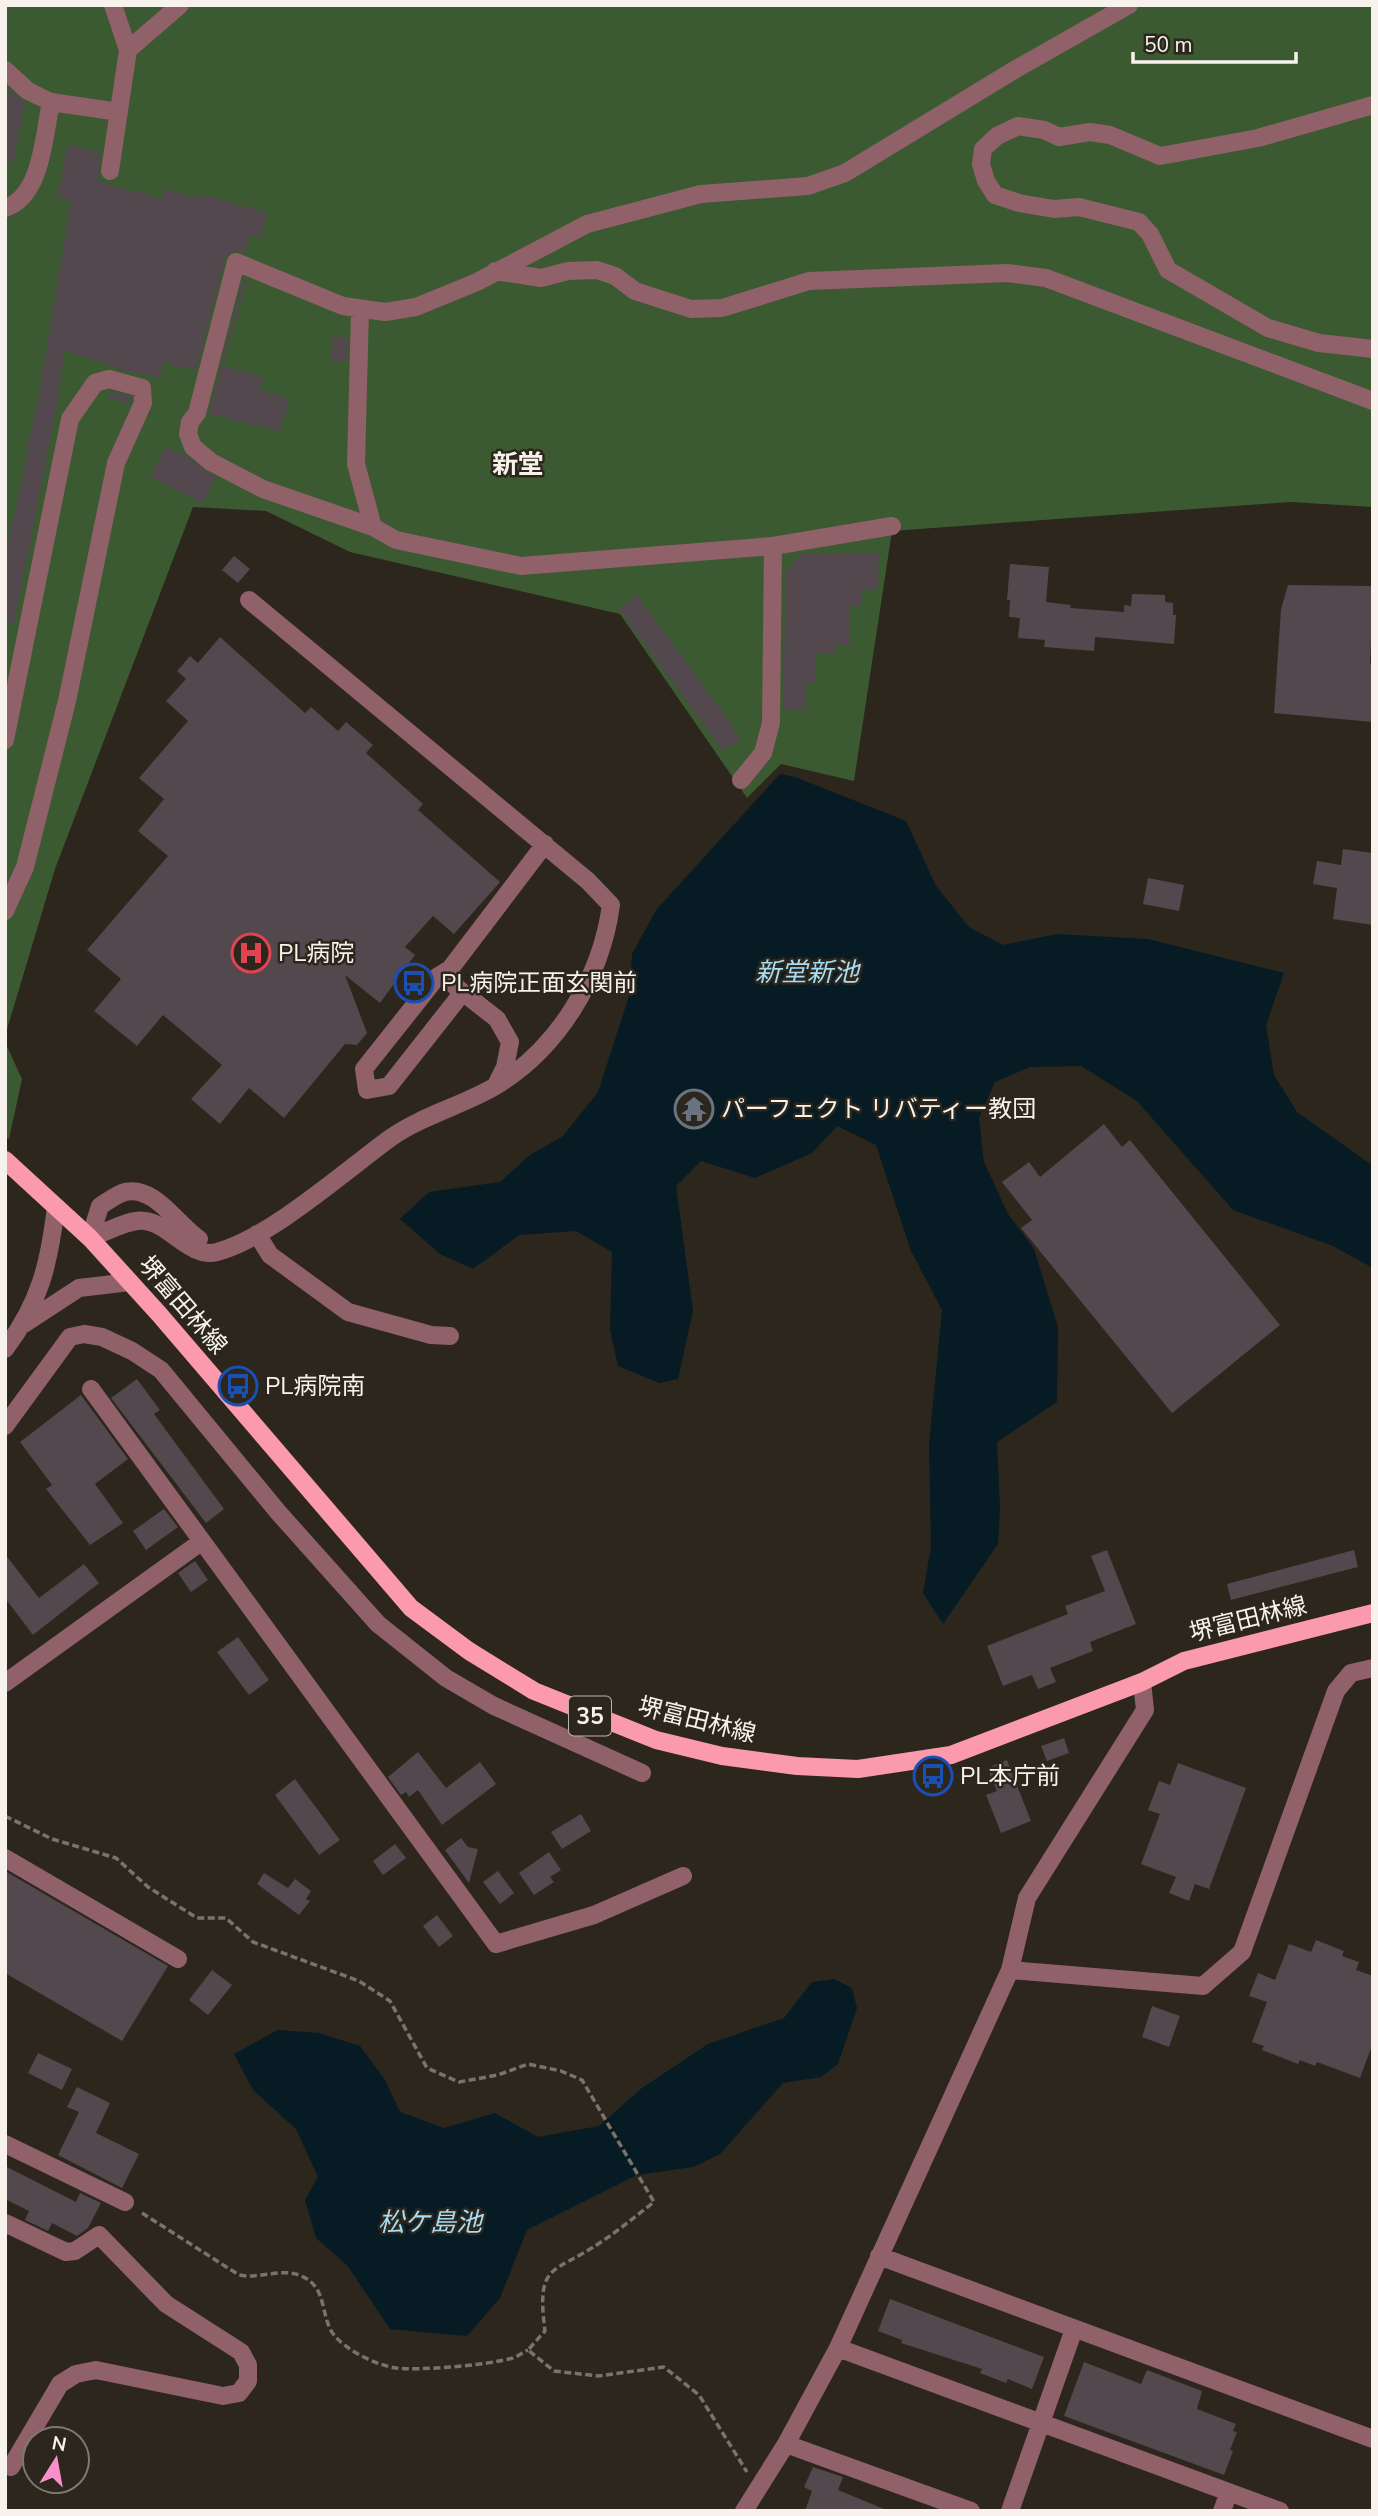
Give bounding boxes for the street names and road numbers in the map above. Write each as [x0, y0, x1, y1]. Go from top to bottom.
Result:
street label: 堺富田林線 [132, 1249, 234, 1361]
street label: 堺富田林線 [1186, 1589, 1310, 1649]
street label: 堺富田林線 [635, 1690, 759, 1750]
road number: 35 [569, 1696, 611, 1736]

